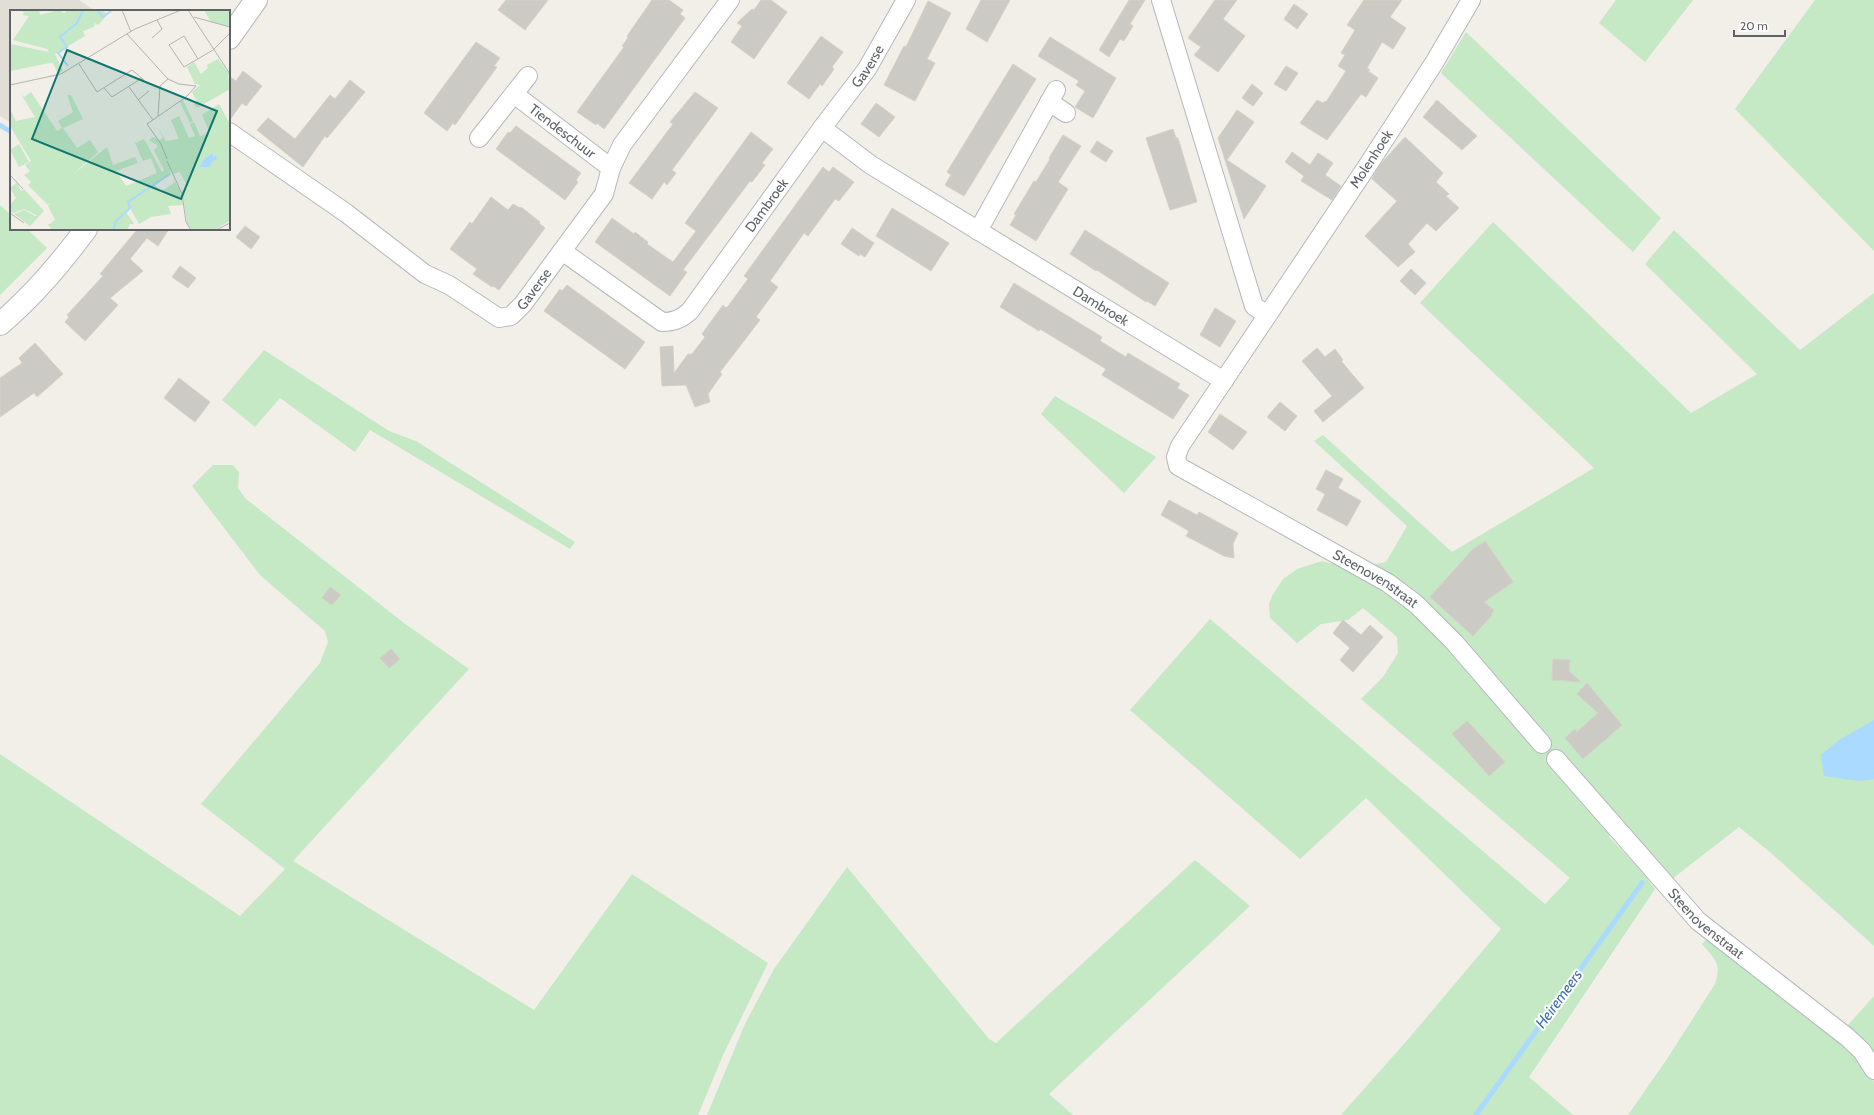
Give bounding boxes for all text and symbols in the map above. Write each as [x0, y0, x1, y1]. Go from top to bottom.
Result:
inset map [10, 10, 230, 230]
scale bar [1734, 12, 1785, 38]
text: 20 m [1740, 18, 1768, 33]
street label: Gaverse [847, 42, 888, 91]
street label: Tiendeschuur [526, 100, 600, 162]
street label: Molenhoek [1346, 126, 1397, 192]
street label: Dambroek [741, 174, 792, 236]
street label: Gaverse [513, 265, 555, 314]
street label: Dambroek [1070, 282, 1133, 330]
street label: Steenovenstraat [1330, 545, 1422, 612]
street label: Steenovenstraat [1664, 884, 1748, 963]
water label: Heiremeers [1532, 966, 1586, 1032]

